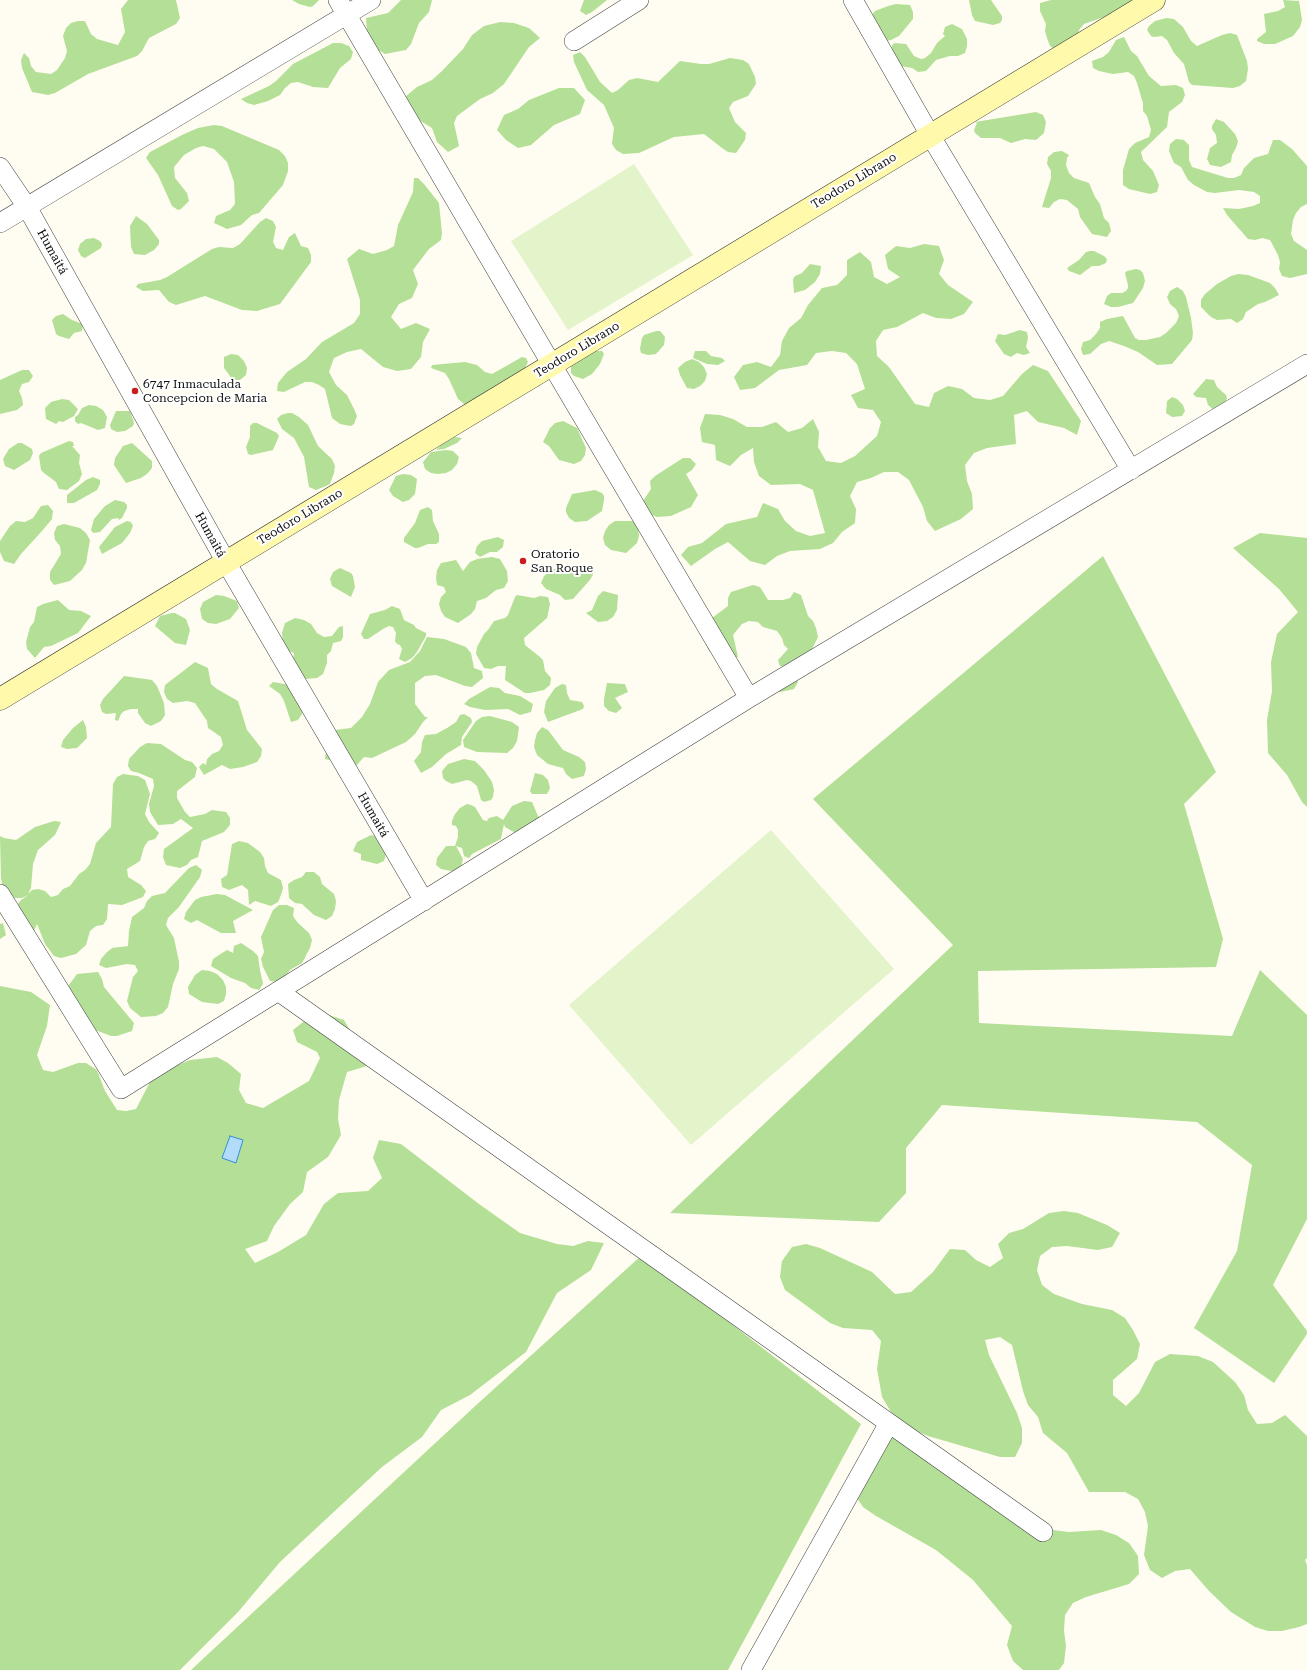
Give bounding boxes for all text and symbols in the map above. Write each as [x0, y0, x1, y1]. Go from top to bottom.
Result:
street label: Teodoro Librano [809, 150, 899, 212]
street label: Humaitá [34, 227, 70, 277]
street label: Teodoro Librano [532, 319, 622, 381]
place label: 6747 Inmaculada Concepcion de Maria [143, 377, 267, 405]
marker: 6747 Inmaculada Concepcion de Maria [130, 386, 140, 396]
street label: Teodoro Librano [255, 486, 345, 548]
street label: Humaitá [192, 510, 228, 560]
place label: Oratorio San Roque [531, 547, 593, 575]
marker: Oratorio San Roque [518, 556, 528, 566]
street label: Humaitá [354, 790, 392, 840]

